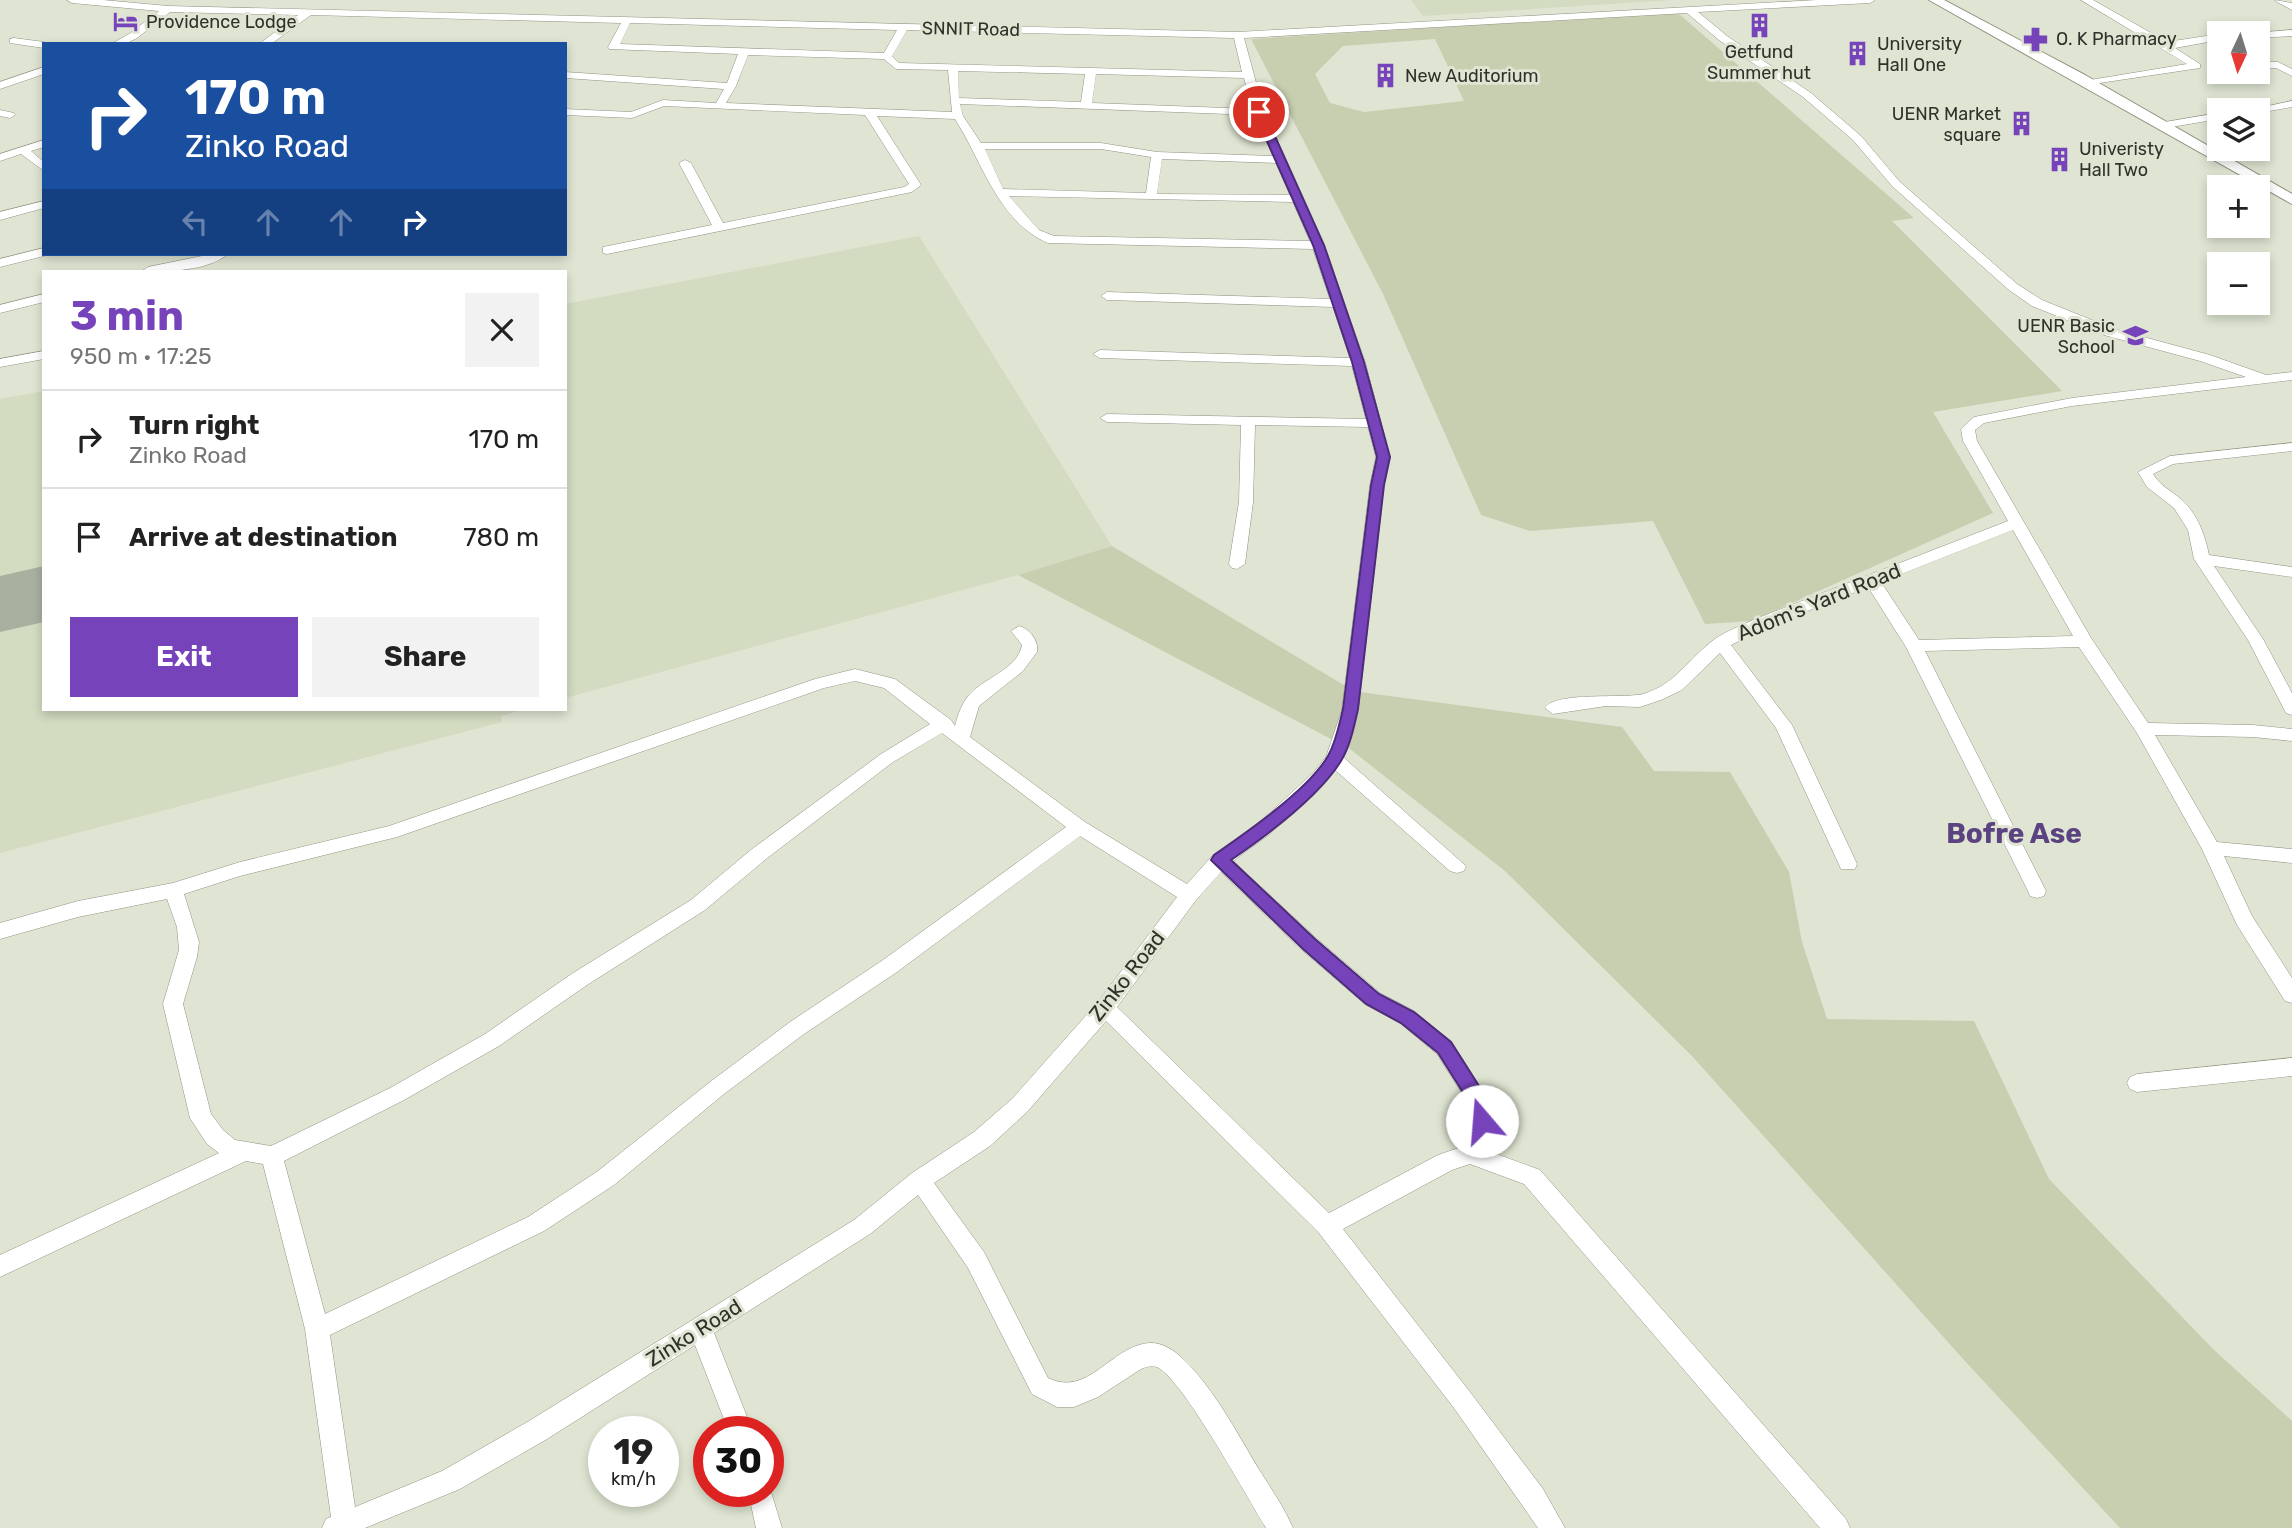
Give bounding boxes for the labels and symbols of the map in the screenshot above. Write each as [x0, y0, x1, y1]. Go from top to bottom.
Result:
hotel icon: Providence Lodge [112, 8, 140, 36]
place label: Providence Lodge [146, 11, 296, 33]
building icon: Getfund Summer hut [1745, 11, 1773, 39]
street label: SNNIT Road [922, 17, 1020, 41]
north arrow [2207, 21, 2270, 84]
pharmacy icon: O. K Pharmacy [2022, 25, 2050, 53]
place label: O. K Pharmacy [2056, 28, 2177, 50]
place label: University Hall One [1877, 33, 1962, 76]
building icon: University Hall One [1843, 40, 1871, 68]
place label: Getfund Summer hut [1707, 41, 1811, 84]
building icon: New Auditorium [1371, 62, 1399, 90]
place label: New Auditorium [1405, 65, 1539, 87]
pin [1229, 82, 1289, 142]
place label: UENR Market square [1892, 103, 2001, 146]
building icon: UENR Market square [2007, 110, 2035, 138]
place label: Univeristy Hall Two [2079, 138, 2164, 181]
building icon: Univeristy Hall Two [2045, 145, 2073, 173]
place label: UENR Basic School [2017, 315, 2115, 358]
school or university icon: UENR Basic School [2121, 322, 2149, 350]
street label: Adom's Yard Road [1733, 557, 1904, 646]
district label: Bofre Ase [1946, 817, 2082, 850]
street label: Zinko Road [1084, 926, 1170, 1026]
position arrow [1445, 1084, 1519, 1158]
street label: Zinko Road [641, 1293, 746, 1372]
speed limit sign: 30 [693, 1416, 784, 1507]

